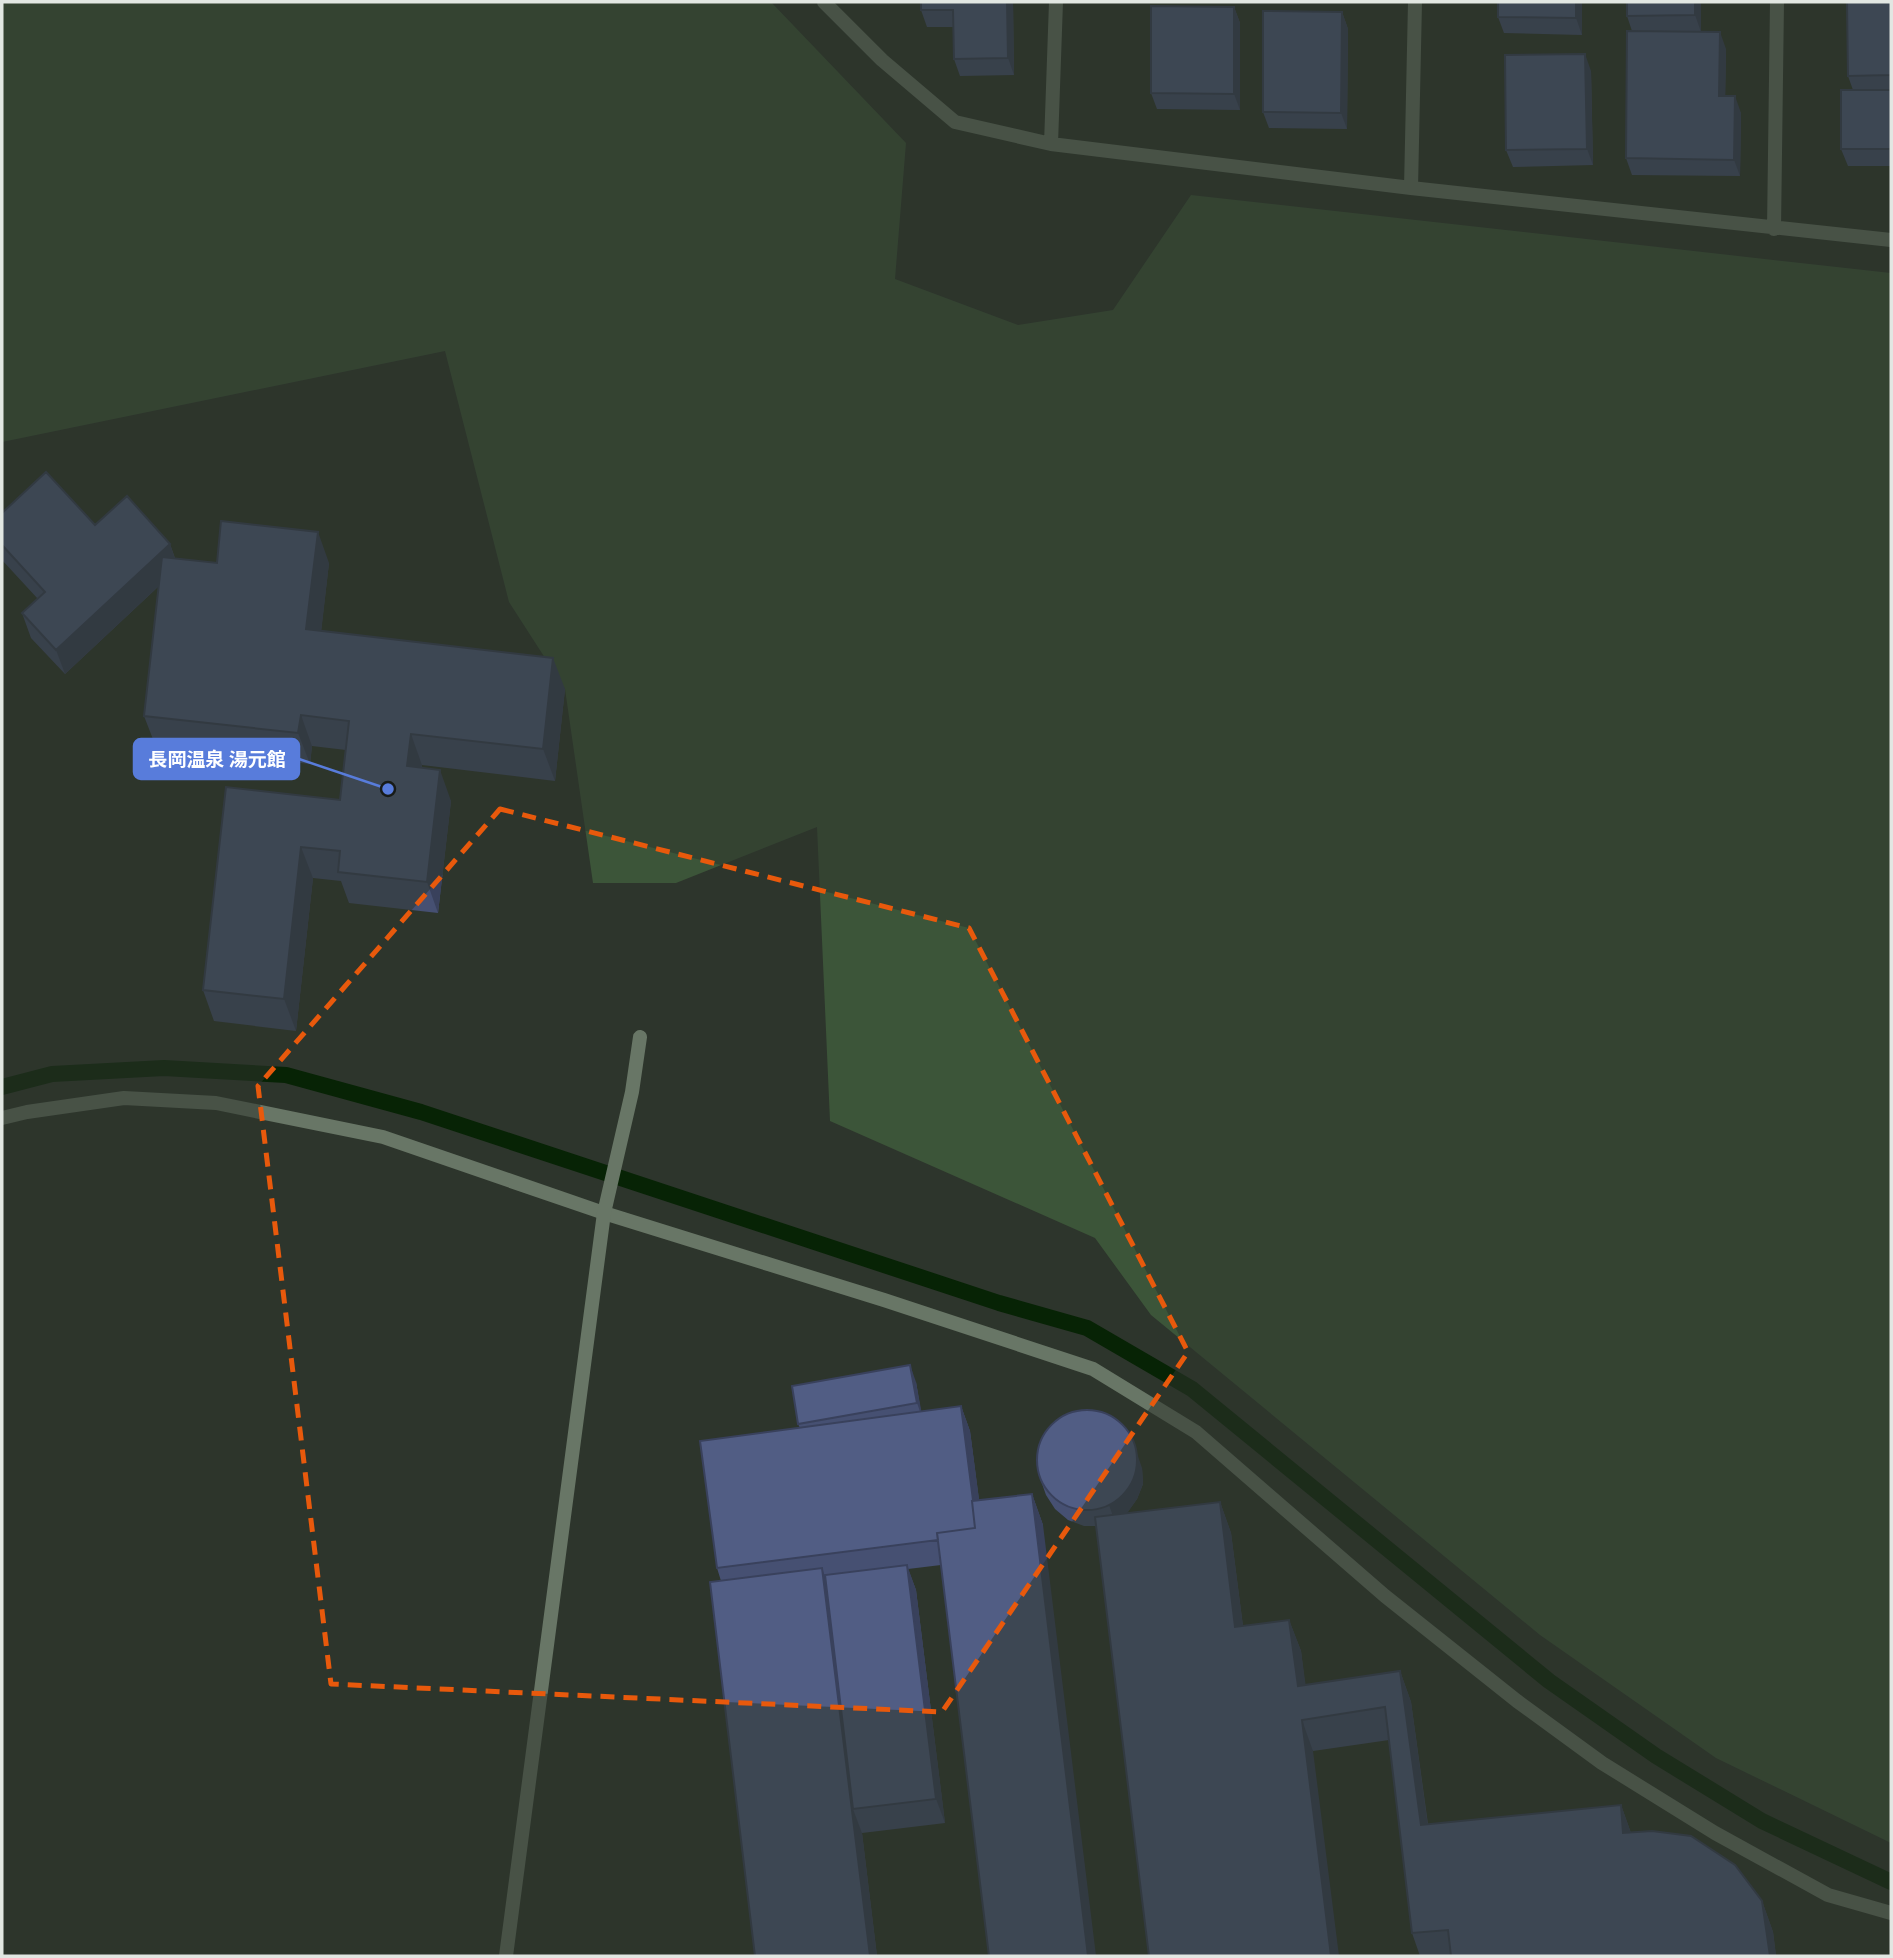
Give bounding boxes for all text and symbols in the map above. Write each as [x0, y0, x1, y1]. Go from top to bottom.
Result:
callout: 長岡温泉 湯元館 [134, 739, 299, 779]
text: 長岡温泉 湯元館 [148, 746, 286, 772]

